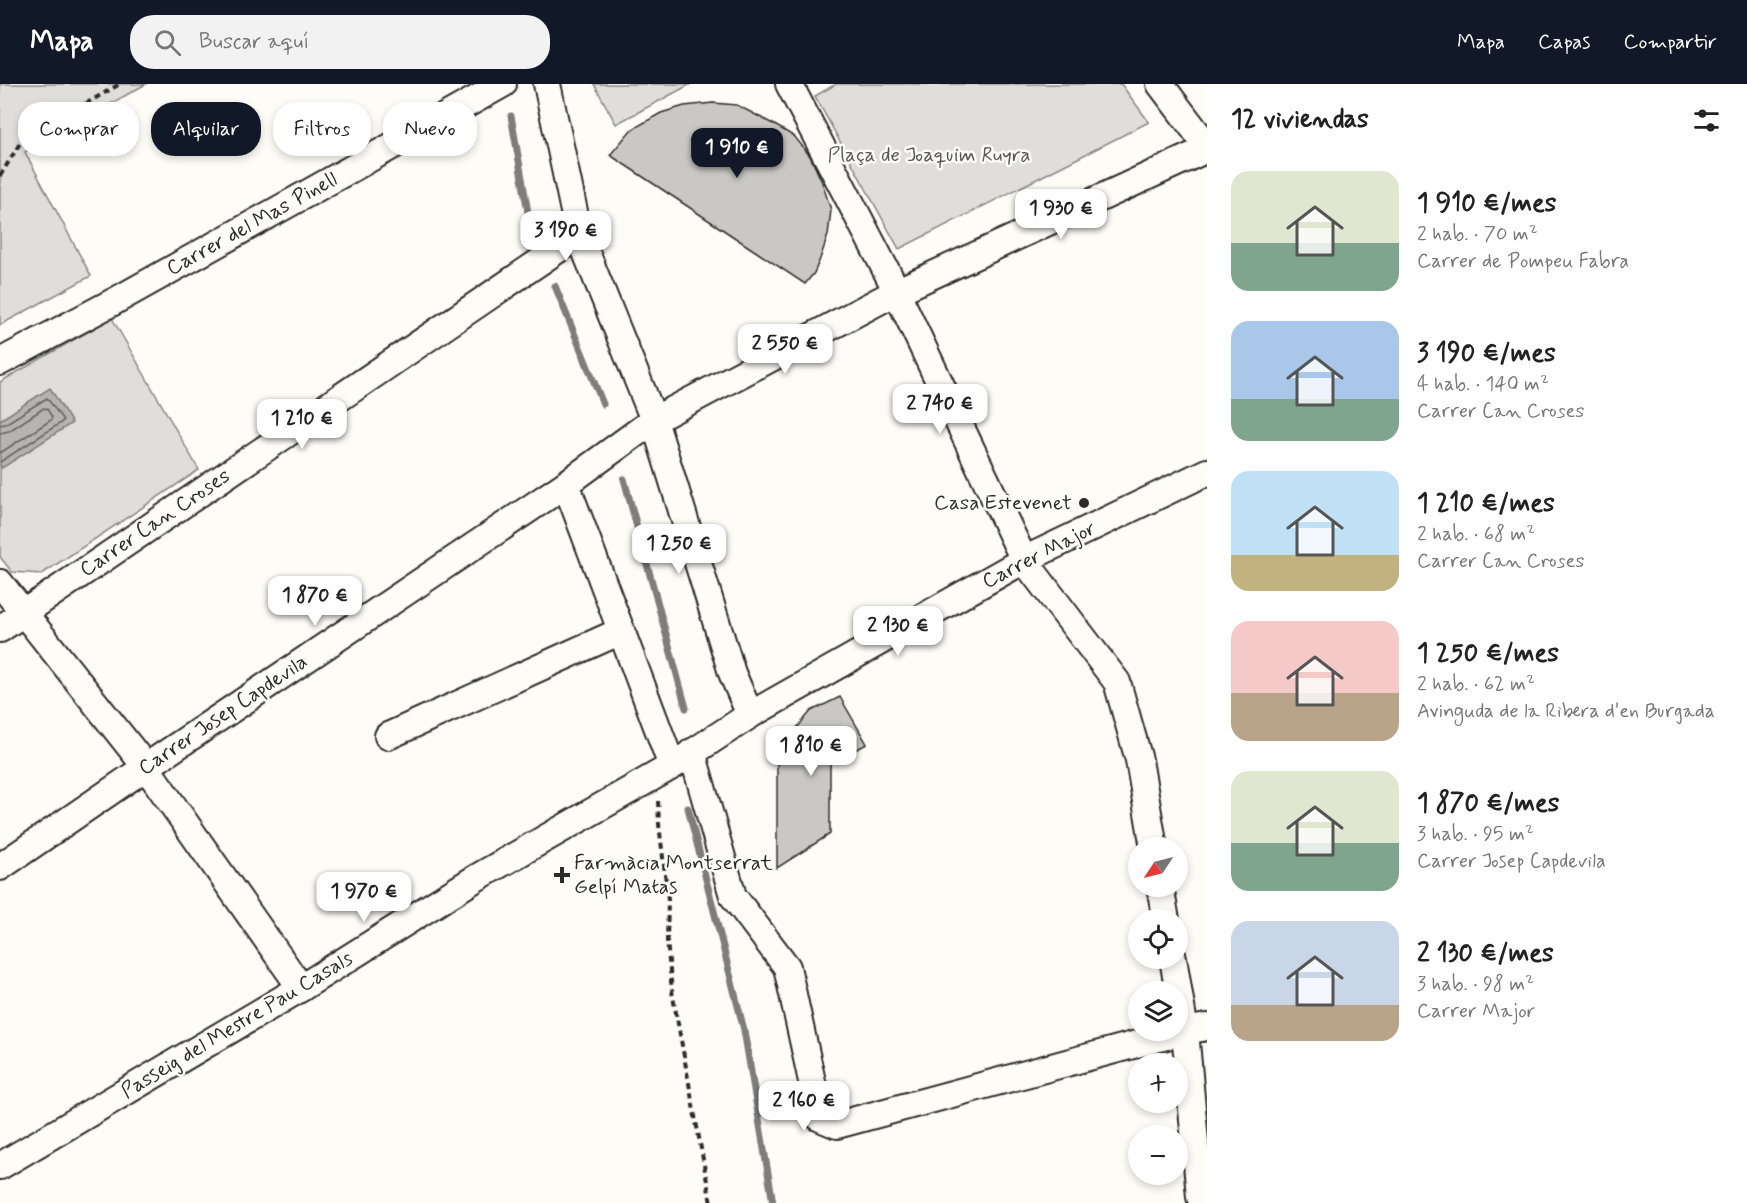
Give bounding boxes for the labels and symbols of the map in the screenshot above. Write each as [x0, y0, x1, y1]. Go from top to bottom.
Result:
pin: 1 910 € [682, 128, 792, 179]
park label: Plaça de Joaquim Ruyra [827, 141, 1031, 169]
street label: Carrer del Mas Pinell [162, 165, 342, 283]
pin: 1 930 € [1006, 189, 1116, 240]
pin: 3 190 € [511, 211, 621, 262]
pin: 2 550 € [730, 324, 840, 375]
pin: 2 740 € [885, 384, 995, 435]
pin: 1 210 € [247, 399, 357, 450]
street label: Carrer Can Croses [74, 462, 236, 584]
place label: Casa Estevenet [934, 489, 1072, 517]
marker: Casa Estevenet [1077, 496, 1091, 510]
street label: Carrer Major [977, 514, 1101, 596]
pin: 1 250 € [624, 524, 734, 575]
pin: 1 870 € [260, 576, 370, 627]
pin: 2 130 € [843, 606, 953, 657]
street label: Carrer Josep Capdevila [133, 648, 313, 782]
pin: 1 810 € [756, 726, 866, 777]
north arrow [1128, 837, 1188, 897]
place label: Farmàcia Montserrat Gelpí Matas [574, 849, 773, 901]
marker: Farmàcia Montserrat Gelpí Matas [555, 868, 569, 882]
pin: 1 970 € [309, 872, 419, 923]
street label: Passeig del Mestre Pau Casals [116, 945, 358, 1105]
pin: 2 160 € [749, 1081, 859, 1132]

